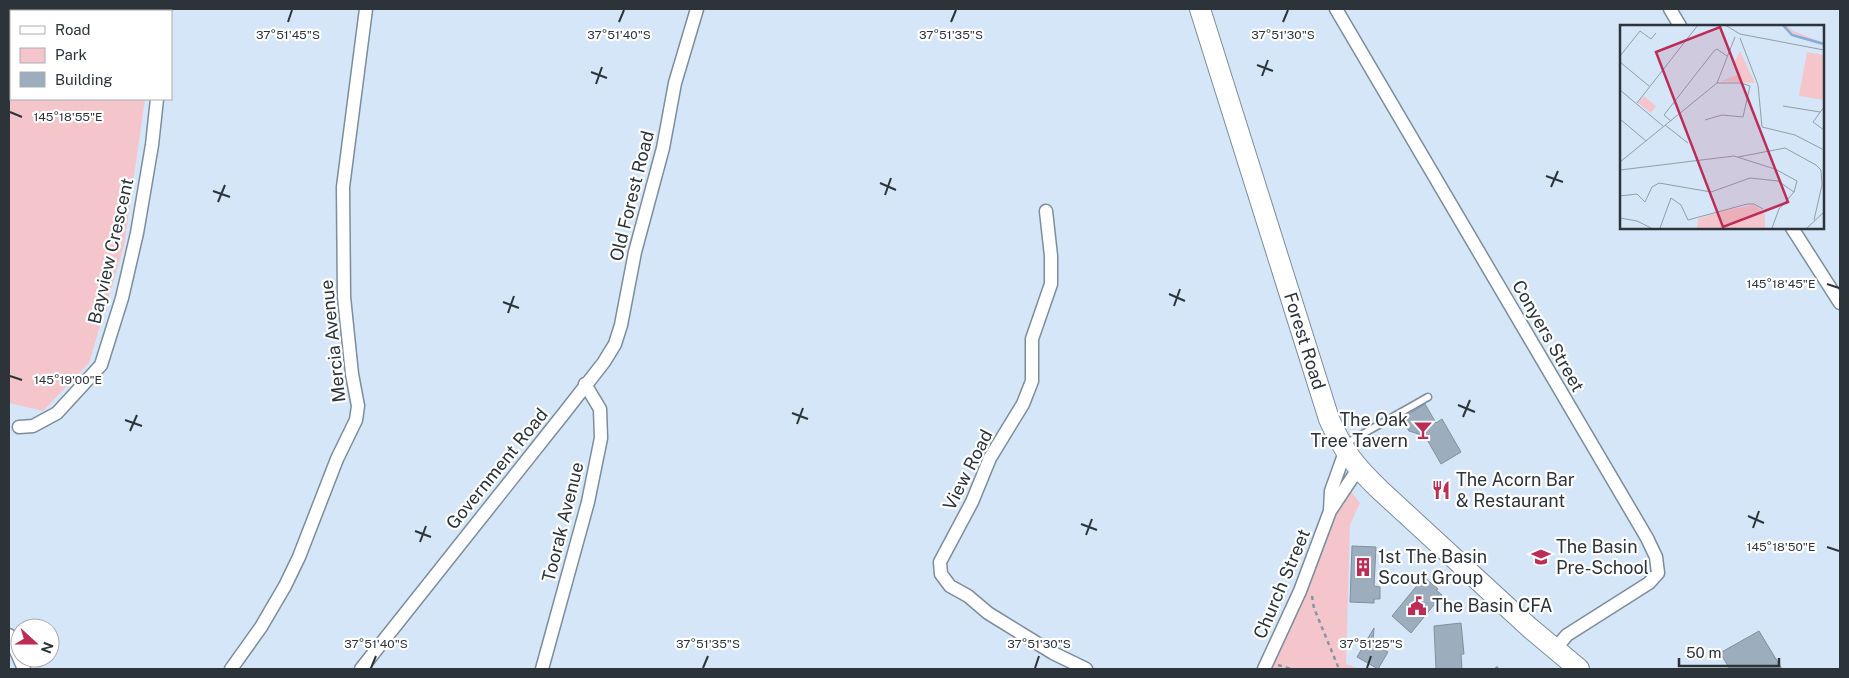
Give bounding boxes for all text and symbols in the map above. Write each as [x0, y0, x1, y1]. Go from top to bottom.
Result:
legend [10, 10, 172, 100]
text: Road [55, 21, 91, 38]
inset map [1620, 25, 1824, 229]
text: 37°51'45"S [256, 28, 320, 42]
text: 37°51'40"S [587, 28, 651, 42]
text: 37°51'35"S [919, 28, 983, 42]
text: 37°51'30"S [1251, 28, 1315, 42]
text: Park [55, 46, 87, 63]
text: Building [55, 71, 113, 88]
text: 145°18'55"E [33, 110, 103, 124]
street label: Old Forest Road [605, 128, 658, 263]
street label: Bayview Crescent [84, 176, 137, 326]
street label: Conyers Street [1508, 276, 1589, 395]
text: 145°18'45"E [1747, 277, 1815, 291]
street label: Mercia Avenue [316, 279, 349, 403]
street label: Forest Road [1280, 290, 1330, 392]
text: 145°19'00"E [34, 373, 102, 387]
street label: Government Road [441, 404, 552, 533]
place label: The Oak Tree Tavern [1311, 409, 1408, 451]
bar icon: The Oak Tree Tavern [1412, 419, 1434, 441]
street label: View Road [938, 426, 997, 514]
street label: Toorak Avenue [537, 460, 588, 584]
place label: The Acorn Bar & Restaurant [1456, 469, 1575, 511]
restaurant icon: The Acorn Bar & Restaurant [1430, 479, 1452, 501]
street label: Church Street [1249, 526, 1314, 642]
place label: The Basin Pre-School [1556, 536, 1649, 578]
text: 145°18'50"E [1747, 540, 1815, 554]
place label: 1st The Basin Scout Group [1378, 546, 1487, 588]
school or university icon: The Basin Pre-School [1530, 546, 1552, 568]
building icon: 1st The Basin Scout Group [1352, 556, 1374, 578]
public building icon: The Basin CFA [1406, 595, 1428, 617]
place label: The Basin CFA [1432, 595, 1553, 616]
north arrow [10, 618, 60, 668]
scale bar [1679, 636, 1779, 668]
text: 37°51'40"S [344, 637, 408, 651]
text: 37°51'35"S [676, 637, 740, 651]
text: 37°51'30"S [1007, 637, 1071, 651]
text: 37°51'25"S [1339, 637, 1403, 651]
text: N [38, 640, 57, 656]
text: 50 m [1686, 644, 1721, 661]

